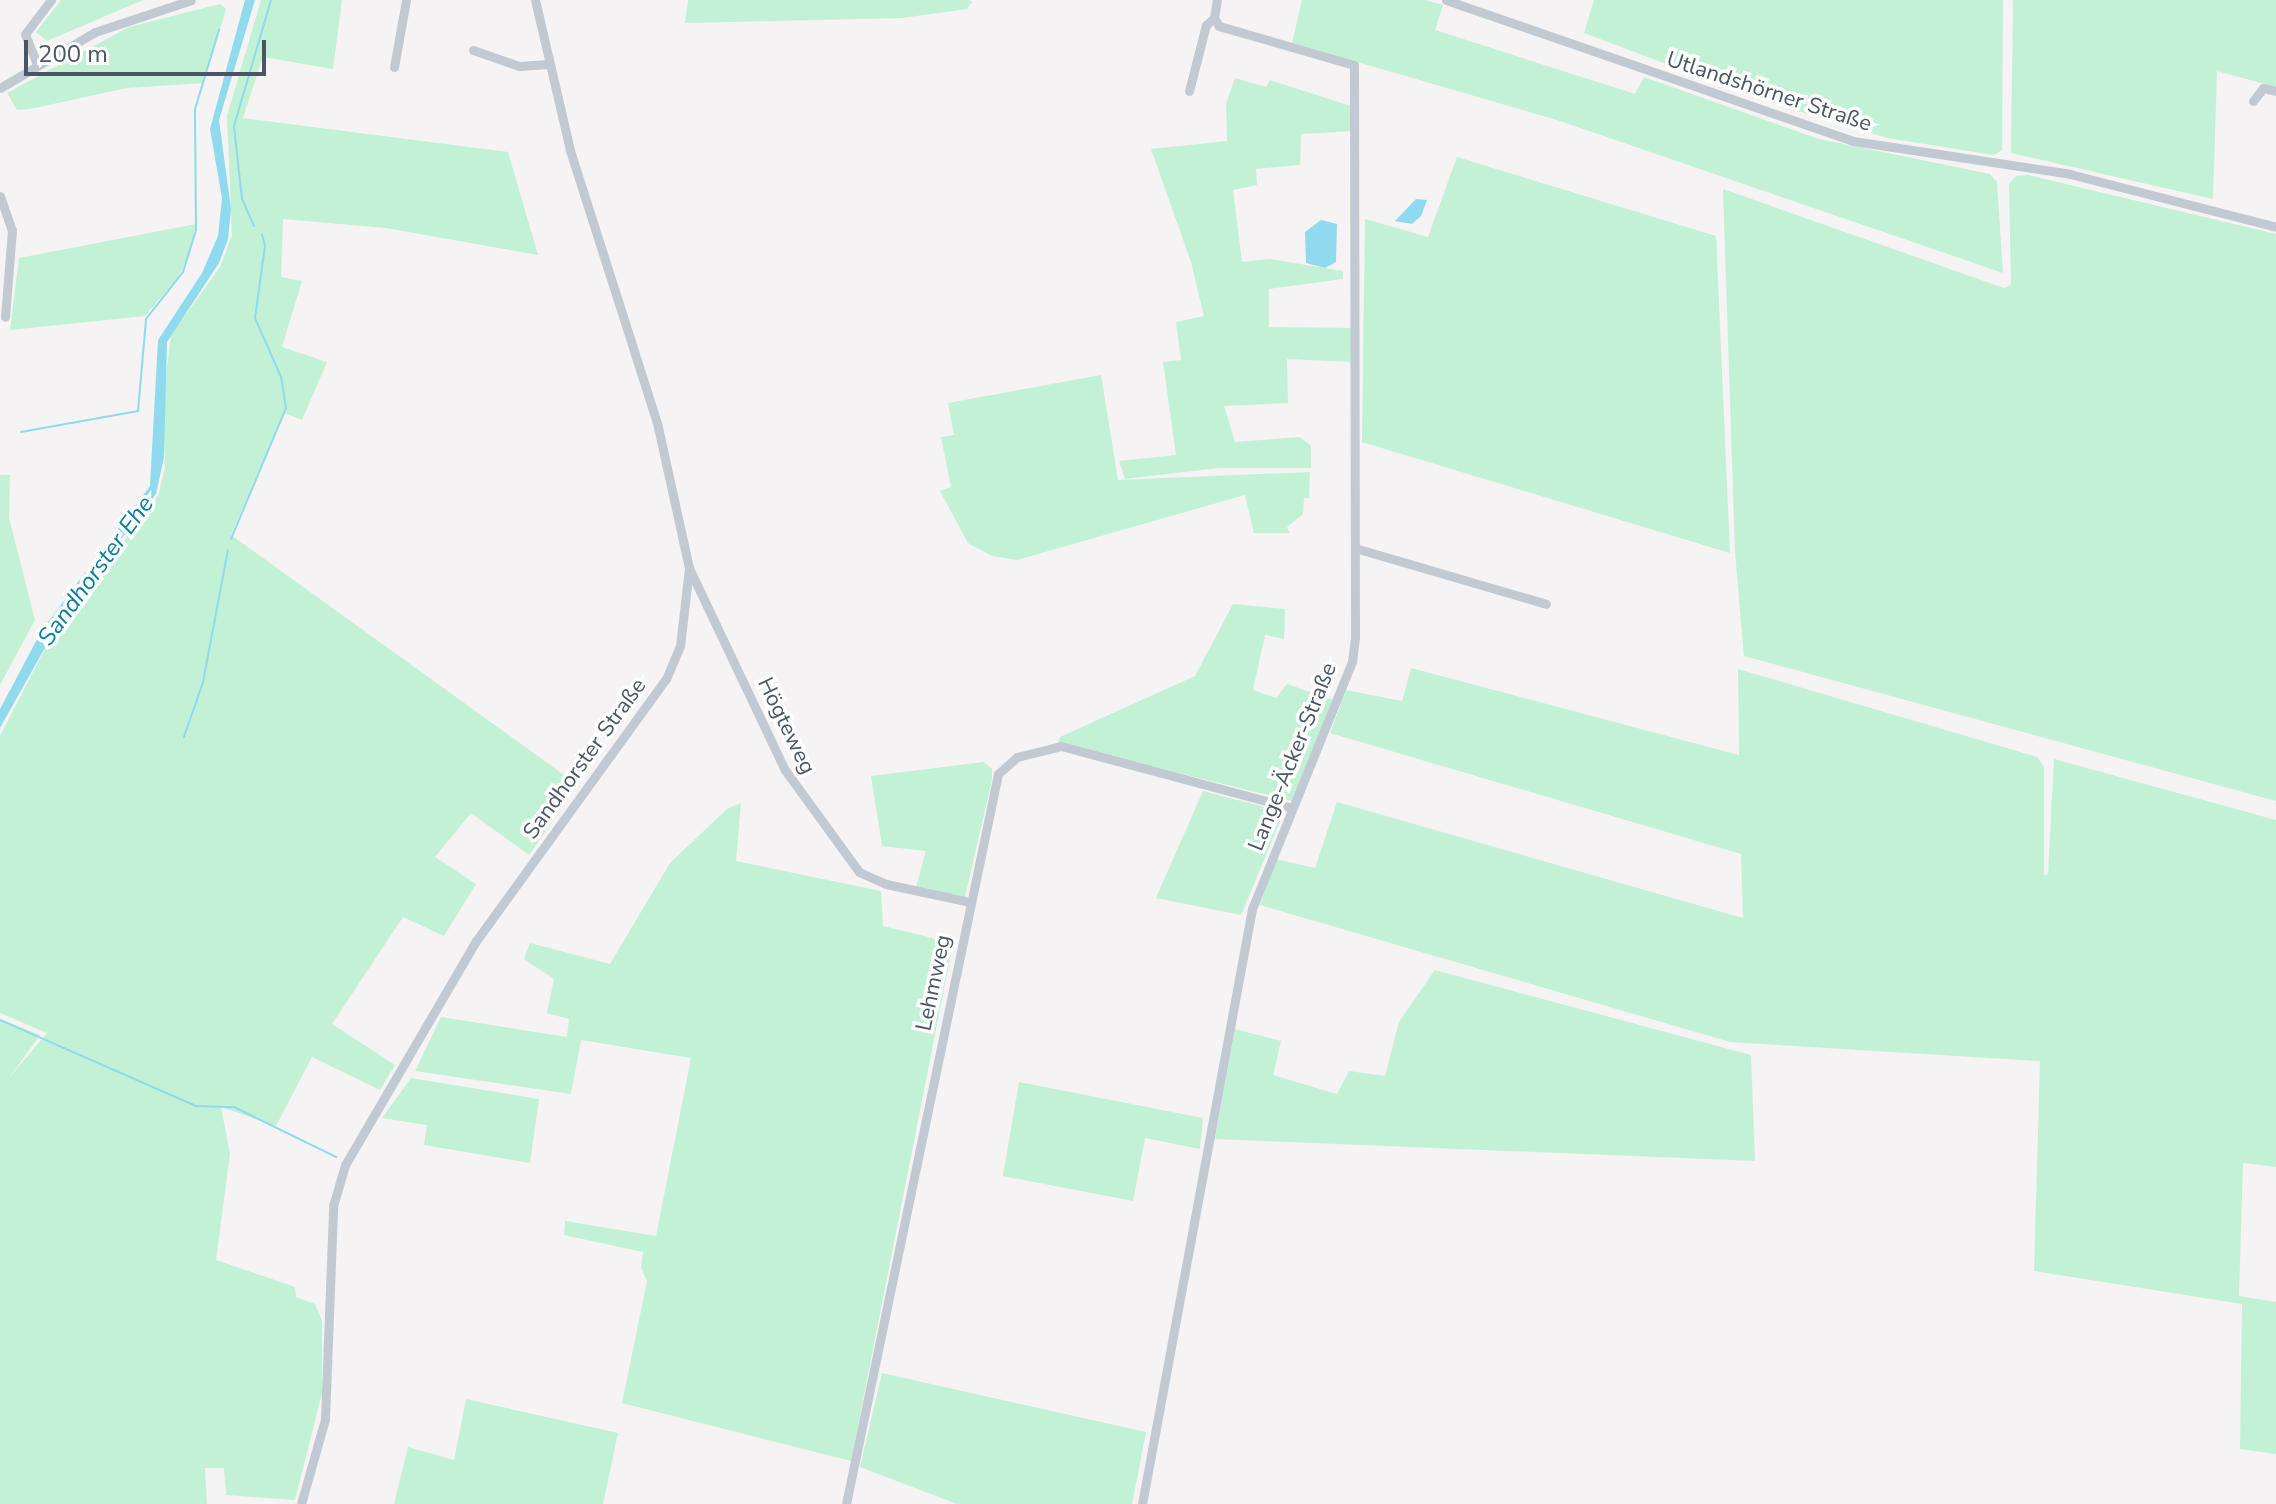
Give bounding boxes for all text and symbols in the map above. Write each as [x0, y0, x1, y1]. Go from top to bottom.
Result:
scale bar [28, 24, 270, 74]
text: 200 m [38, 38, 108, 70]
street label: Utlandshörner Straße [1663, 46, 1875, 138]
water label: Sandhorster Ehe [32, 490, 160, 652]
street label: Lange-Äcker-Straße [1243, 659, 1343, 855]
street label: Högteweg [751, 673, 821, 779]
street label: Sandhorster Straße [518, 674, 652, 844]
street label: Lehmweg [911, 932, 957, 1034]

